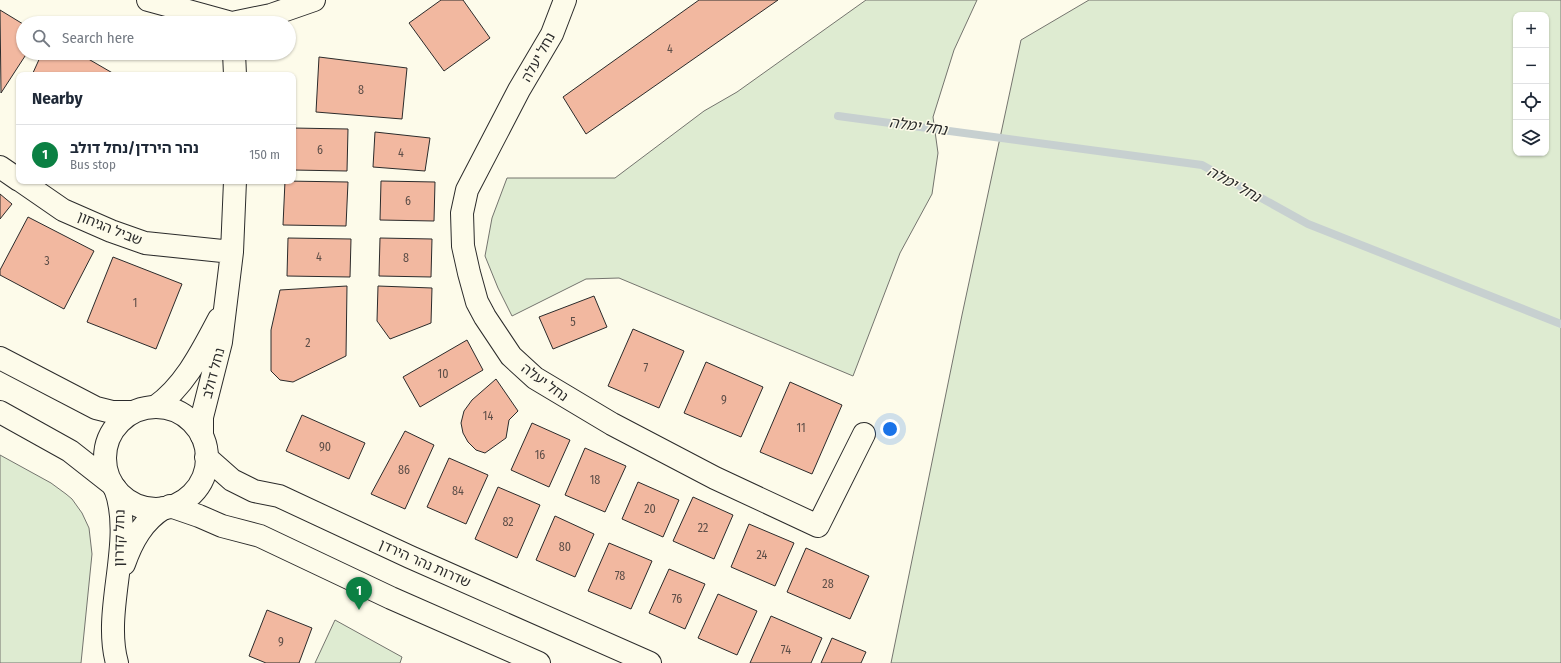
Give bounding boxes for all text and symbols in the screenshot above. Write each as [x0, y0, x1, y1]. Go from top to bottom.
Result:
map controls [1513, 12, 1549, 156]
button: + [1513, 12, 1549, 48]
search box [16, 16, 296, 60]
icon: search [30, 27, 52, 49]
text: Search here [62, 29, 134, 47]
street label: נחל יעלה [518, 30, 559, 85]
house number: 4 [667, 42, 673, 56]
button: − [1513, 48, 1549, 84]
house number: 8 [358, 83, 364, 97]
button: locate [1513, 84, 1549, 120]
text: Nearby [32, 88, 83, 109]
water label: נחל ימלה [888, 113, 949, 139]
button: layers [1513, 120, 1549, 156]
text: נהר הירדן/נחל דולב [70, 139, 199, 157]
house number: 6 [317, 143, 323, 157]
house number: 4 [398, 146, 404, 160]
text: 1 [42, 147, 48, 162]
text: 150 m [249, 147, 280, 162]
text: Bus stop [70, 157, 116, 172]
water label: נחל ימלה [1204, 162, 1265, 207]
house number: 6 [405, 194, 411, 208]
street label: שביל הגיחון [75, 208, 145, 249]
house number: 4 [316, 250, 322, 264]
house number: 8 [403, 251, 409, 265]
house number: 3 [44, 254, 50, 268]
house number: 1 [133, 296, 137, 310]
house number: 5 [570, 315, 576, 329]
house number: 2 [305, 336, 311, 350]
street label: נחל דולב [199, 346, 228, 400]
street label: נחל יעלה [518, 360, 571, 405]
house number: 7 [644, 361, 649, 375]
house number: 10 [438, 367, 448, 381]
house number: 9 [721, 393, 727, 407]
house number: 14 [483, 409, 493, 423]
your location [880, 419, 900, 439]
house number: 11 [796, 421, 806, 435]
house number: 90 [319, 440, 331, 454]
house number: 16 [535, 448, 545, 462]
house number: 86 [398, 463, 410, 477]
house number: 18 [590, 473, 600, 487]
house number: 84 [452, 484, 464, 498]
house number: 20 [644, 502, 656, 516]
street label: נחל קדרון [111, 509, 128, 567]
house number: 82 [502, 515, 514, 529]
house number: 22 [698, 521, 708, 535]
street label: שדרות נהר הירדן [376, 536, 473, 591]
house number: 80 [559, 540, 571, 554]
house number: 24 [757, 548, 768, 562]
house number: 78 [615, 569, 625, 583]
pin: 1 [346, 577, 372, 610]
house number: 28 [822, 577, 834, 591]
house number: 76 [672, 592, 682, 606]
house number: 9 [278, 635, 284, 649]
house number: 74 [781, 643, 791, 657]

